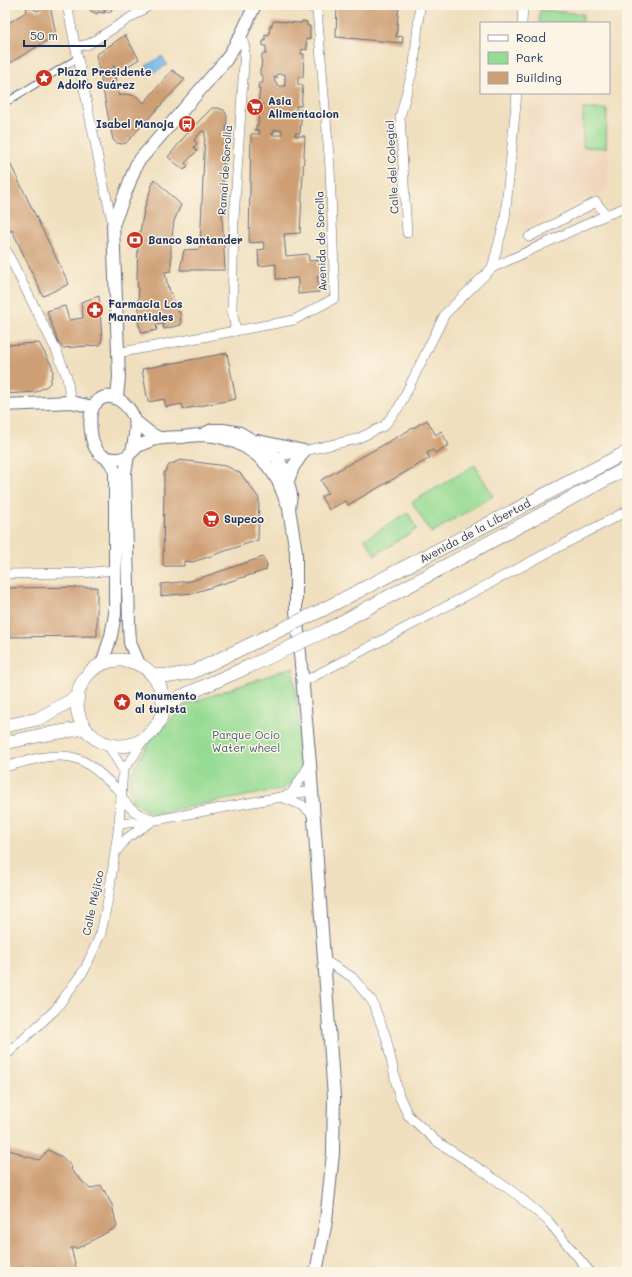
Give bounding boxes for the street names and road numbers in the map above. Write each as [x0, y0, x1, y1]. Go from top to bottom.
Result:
street label: Calle del Colegial [382, 120, 401, 214]
street label: Ramal de Sorolla [214, 124, 235, 216]
street label: Avenida de Sorolla [311, 190, 330, 291]
street label: Avenida de la Libertad [417, 495, 533, 566]
street label: Calle Méjico [78, 869, 107, 937]

